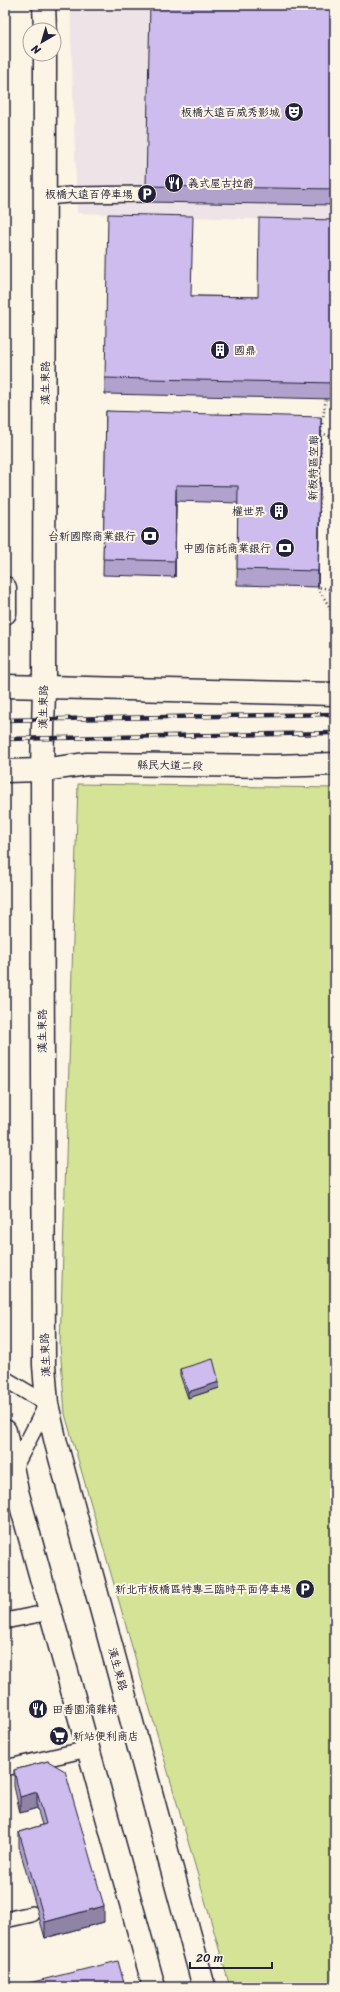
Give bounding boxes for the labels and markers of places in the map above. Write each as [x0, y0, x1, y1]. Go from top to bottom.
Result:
theatre icon: 板橋大遠百威秀影城 [283, 101, 305, 123]
place label: 板橋大遠百威秀影城 [181, 103, 280, 122]
restaurant icon: 義式屋古拉爵 [163, 172, 185, 194]
place label: 義式屋古拉爵 [188, 174, 254, 193]
parking icon: 板橋大遠百停車場 [136, 183, 158, 205]
place label: 板橋大遠百停車場 [45, 185, 133, 204]
building icon: 國鼎 [209, 339, 231, 361]
place label: 國鼎 [234, 341, 256, 360]
building icon: 權世界 [268, 500, 290, 522]
place label: 權世界 [232, 502, 265, 521]
bank icon: 台新國際商業銀行 [139, 525, 161, 547]
place label: 台新國際商業銀行 [48, 527, 136, 546]
bank icon: 中國信託商業銀行 [274, 537, 296, 559]
place label: 中國信託商業銀行 [183, 539, 271, 558]
parking icon: 新北市板橋區特專三臨時平面停車場 [294, 1578, 316, 1600]
place label: 新北市板橋區特專三臨時平面停車場 [115, 1580, 291, 1599]
restaurant icon: 田香園滴雞精 [27, 1698, 49, 1720]
place label: 田香園滴雞精 [52, 1700, 118, 1719]
supermarket icon: 新站便利商店 [48, 1725, 70, 1747]
place label: 新站便利商店 [73, 1727, 139, 1746]

